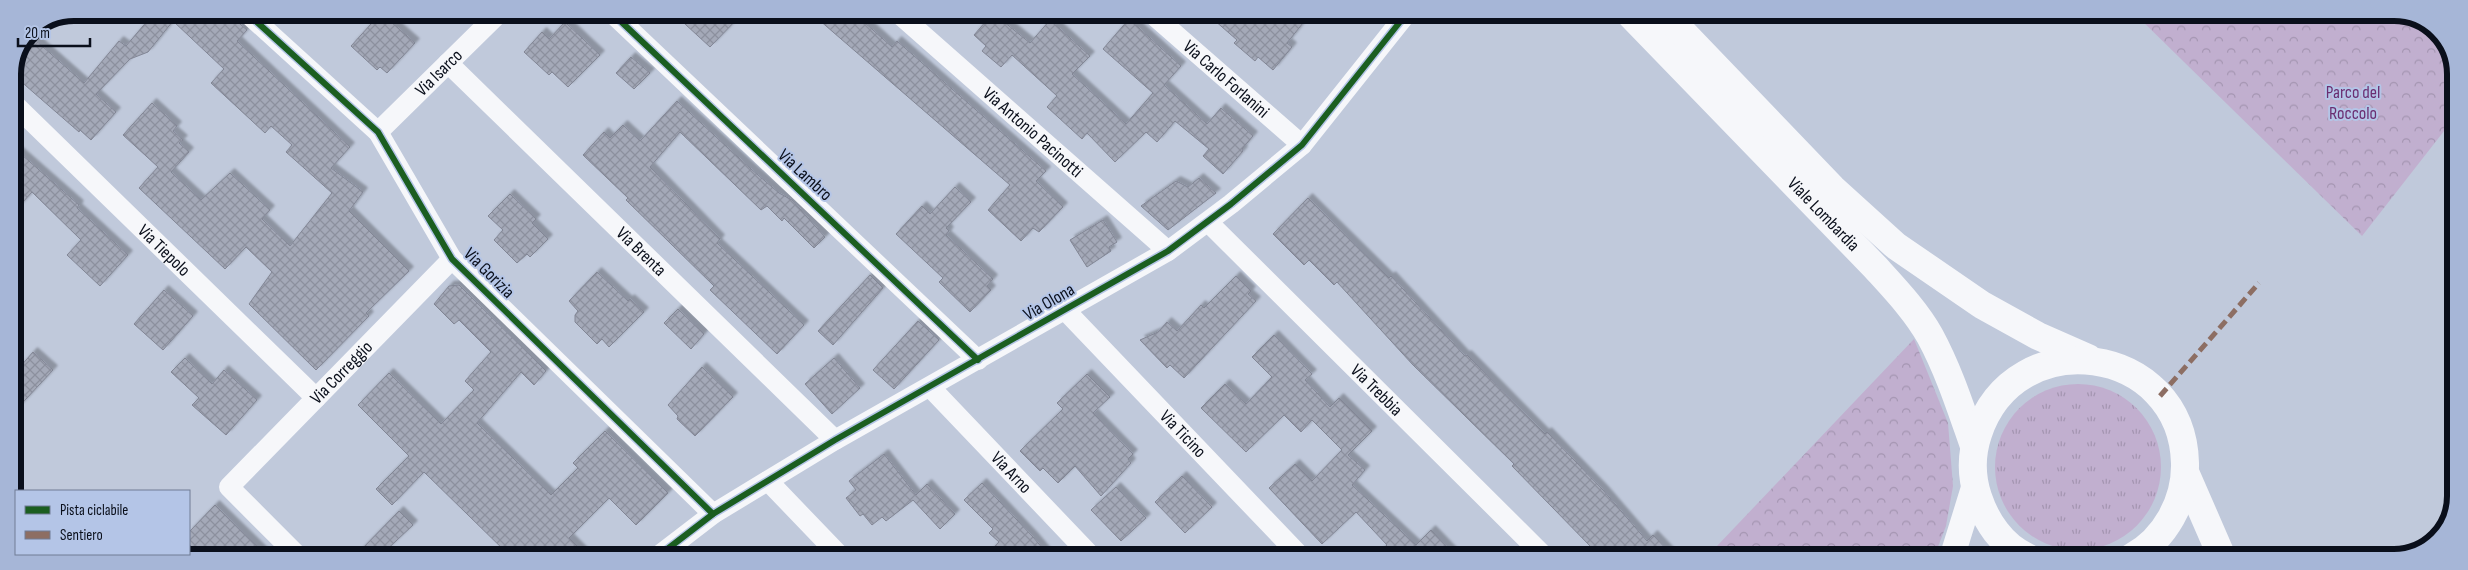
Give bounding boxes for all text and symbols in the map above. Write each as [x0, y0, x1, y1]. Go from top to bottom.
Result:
scale bar [18, 15, 90, 47]
text: 20 m [25, 24, 50, 43]
street label: Via Carlo Forlanini [1179, 36, 1274, 122]
street label: Via Isarco [411, 45, 467, 100]
park label: Parco del Roccolo [2326, 82, 2380, 124]
street label: Via Antonio Pacinotti [979, 83, 1087, 182]
street label: Via Lambro [774, 145, 836, 205]
street label: Viale Lombardia [1783, 173, 1864, 255]
street label: Via Tiepolo [134, 220, 195, 280]
street label: Via Brenta [612, 222, 671, 280]
street label: Via Gorizia [459, 243, 519, 303]
street label: Via Olona [1020, 279, 1078, 325]
street label: Via Correggio [306, 336, 377, 408]
street label: Via Trebbia [1346, 360, 1407, 420]
street label: Via Ticino [1156, 406, 1211, 462]
street label: Via Arno [987, 447, 1036, 498]
legend [15, 490, 190, 555]
text: Pista ciclabile [60, 501, 128, 520]
text: Sentiero [60, 526, 103, 545]

